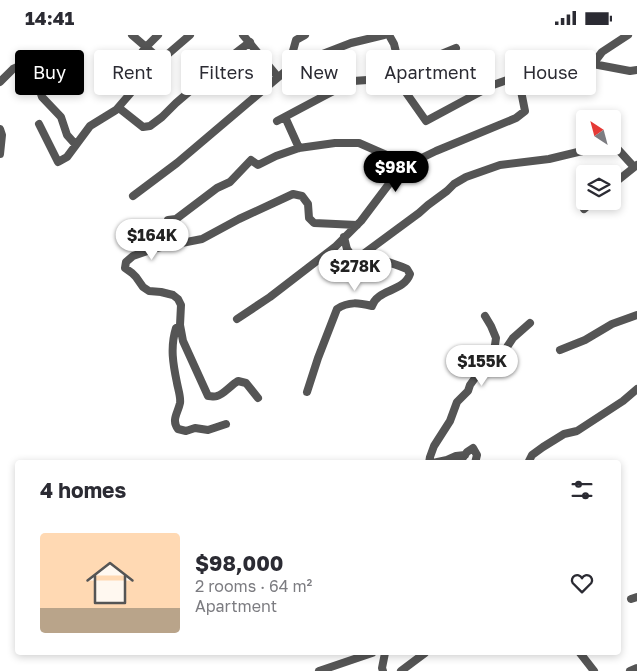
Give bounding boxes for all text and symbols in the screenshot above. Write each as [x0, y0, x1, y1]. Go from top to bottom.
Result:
text: 14:41 [25, 6, 74, 29]
chip: Buy [15, 50, 84, 95]
chip: Rent [94, 50, 171, 95]
chip: Filters [181, 50, 272, 95]
chip: New [282, 50, 356, 95]
chip: Apartment [366, 50, 495, 95]
chip: House [505, 50, 596, 95]
north arrow [576, 110, 621, 155]
map controls [576, 110, 621, 210]
pin: $98K [366, 151, 426, 193]
text: $98K [375, 157, 417, 177]
button: layers [576, 165, 621, 210]
pin: $164K [117, 219, 187, 261]
text: $164K [127, 225, 177, 245]
pin: $278K [320, 249, 390, 292]
text: $278K [329, 256, 381, 276]
pin: $155K [447, 345, 517, 387]
text: $155K [457, 351, 507, 371]
icon: filters [568, 476, 596, 504]
text: 4 homes [40, 477, 126, 503]
text: $98,000 [195, 550, 284, 576]
icon: home [80, 553, 140, 613]
icon: heart [568, 569, 596, 597]
text: 2 rooms · 64 m² [195, 576, 312, 596]
text: Apartment [195, 596, 277, 616]

